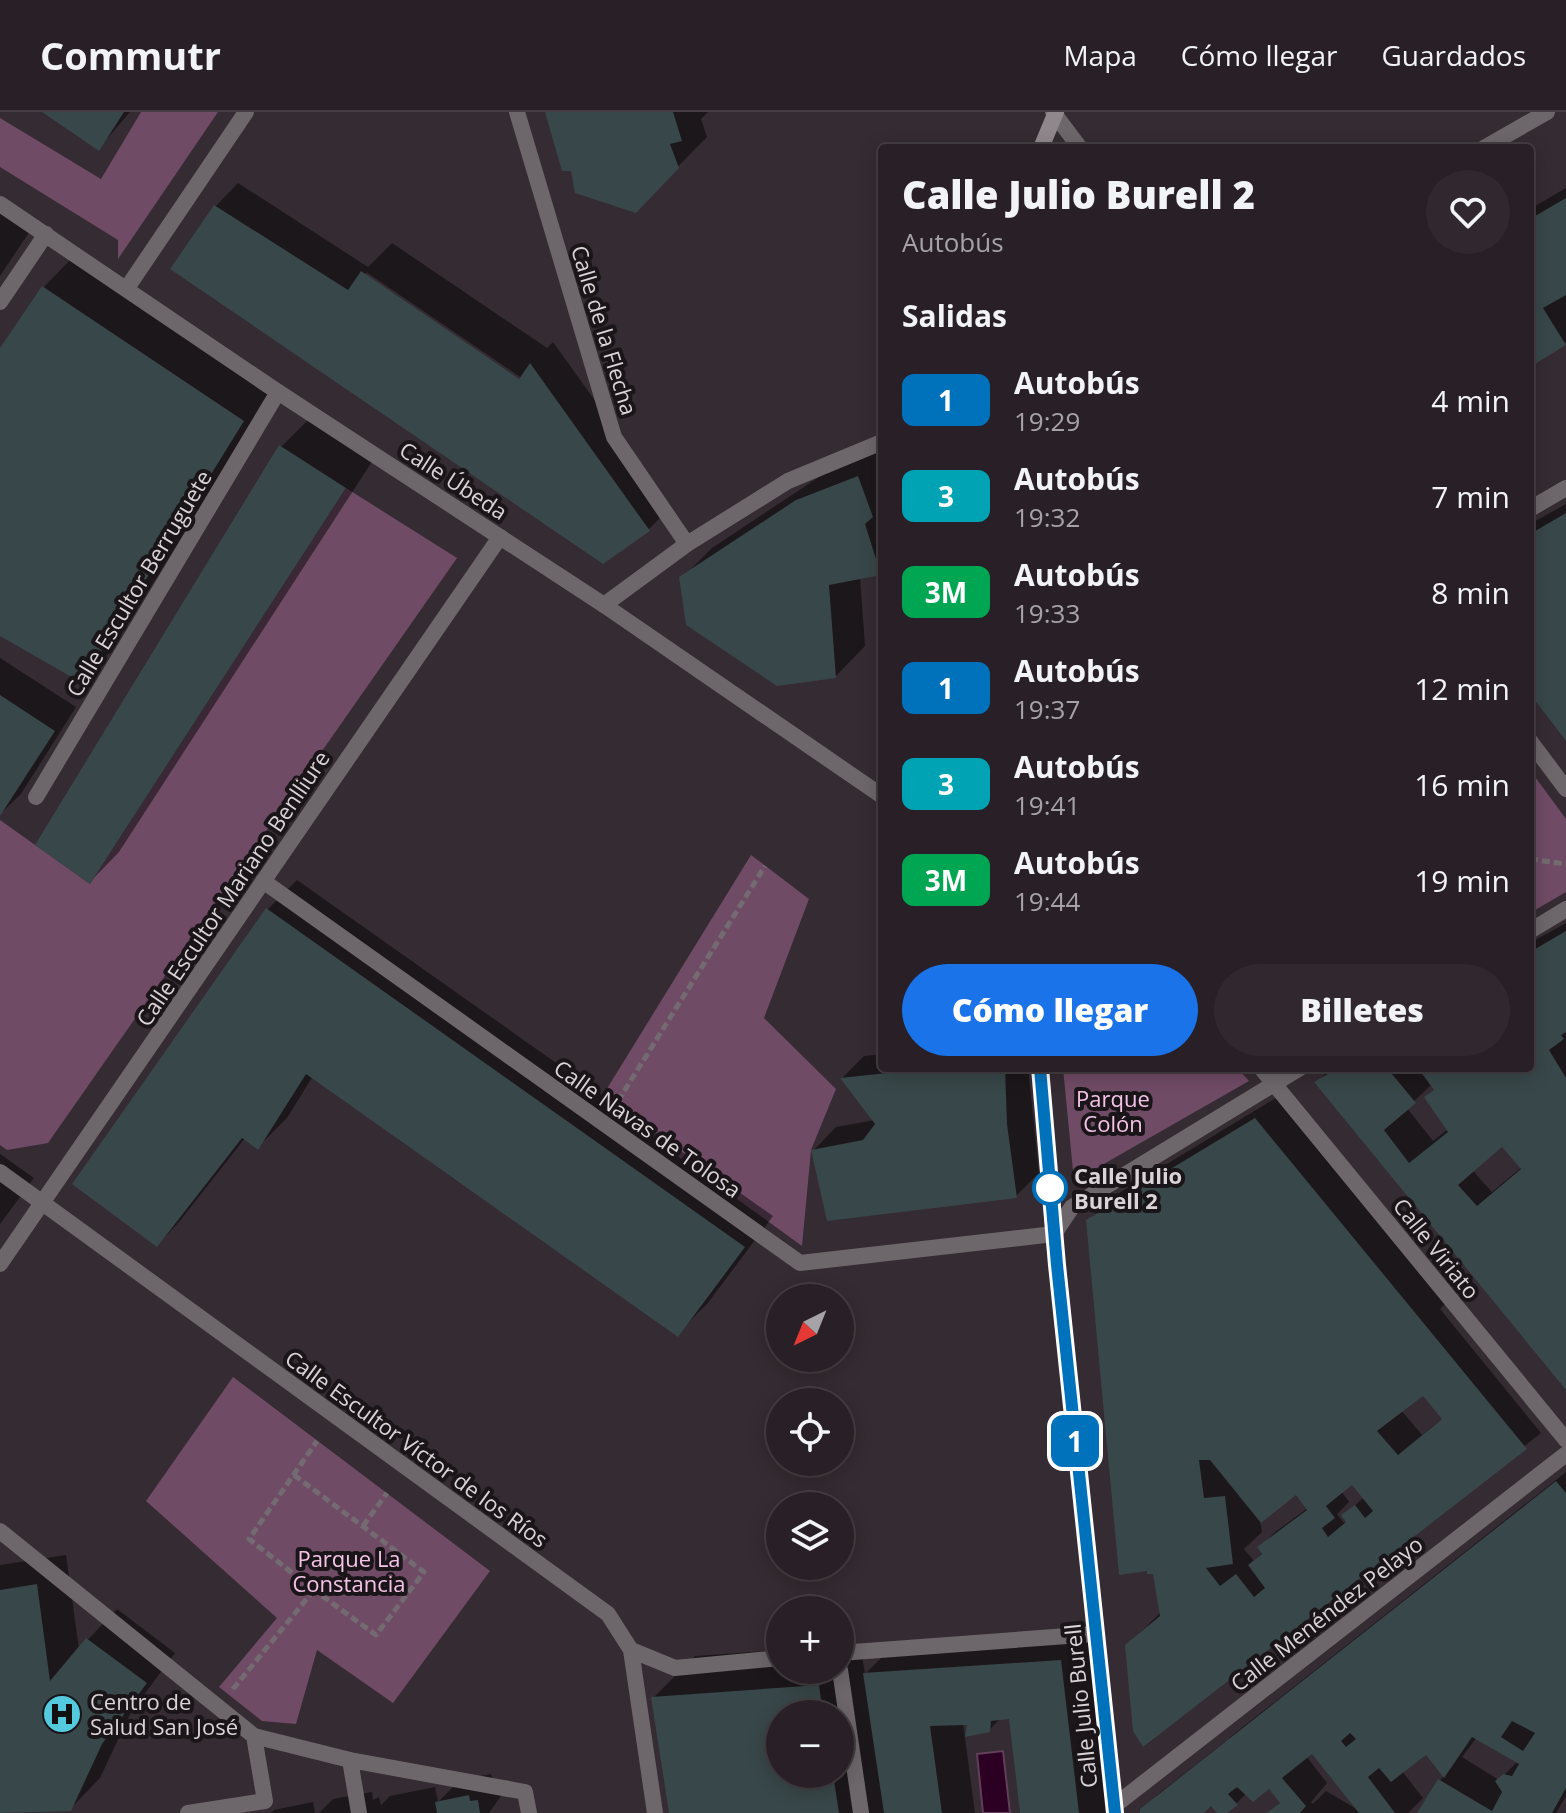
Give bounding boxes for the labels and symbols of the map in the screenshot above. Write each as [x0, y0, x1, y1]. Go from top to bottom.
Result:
street label: Calle de la Flecha [565, 242, 645, 418]
street label: Calle Úbeda [394, 434, 514, 526]
street label: Calle Escultor Berruguete [58, 464, 218, 702]
street label: Calle Escultor Mariano Benlliure [128, 744, 336, 1032]
street label: Calle Navas de Tolosa [549, 1052, 747, 1204]
park label: Parque Colón [1076, 1083, 1150, 1138]
place label: Calle Julio Burell 2 [1074, 1160, 1182, 1215]
marker: Calle Julio Burell 2 [1033, 1171, 1067, 1205]
street label: Calle Viriato [1387, 1191, 1487, 1305]
north arrow [766, 1284, 854, 1372]
street label: Calle Escultor Víctor de los Ríos [280, 1342, 554, 1554]
line badge: 1 [1049, 1415, 1101, 1467]
street label: Calle Menéndez Pelayo [1224, 1528, 1428, 1698]
park label: Parque La Constancia [293, 1543, 405, 1598]
street label: Calle Julio Burell [1056, 1622, 1104, 1790]
place label: Centro de Salud San José [90, 1686, 238, 1741]
hospital icon: Centro de Salud San José [41, 1693, 83, 1735]

